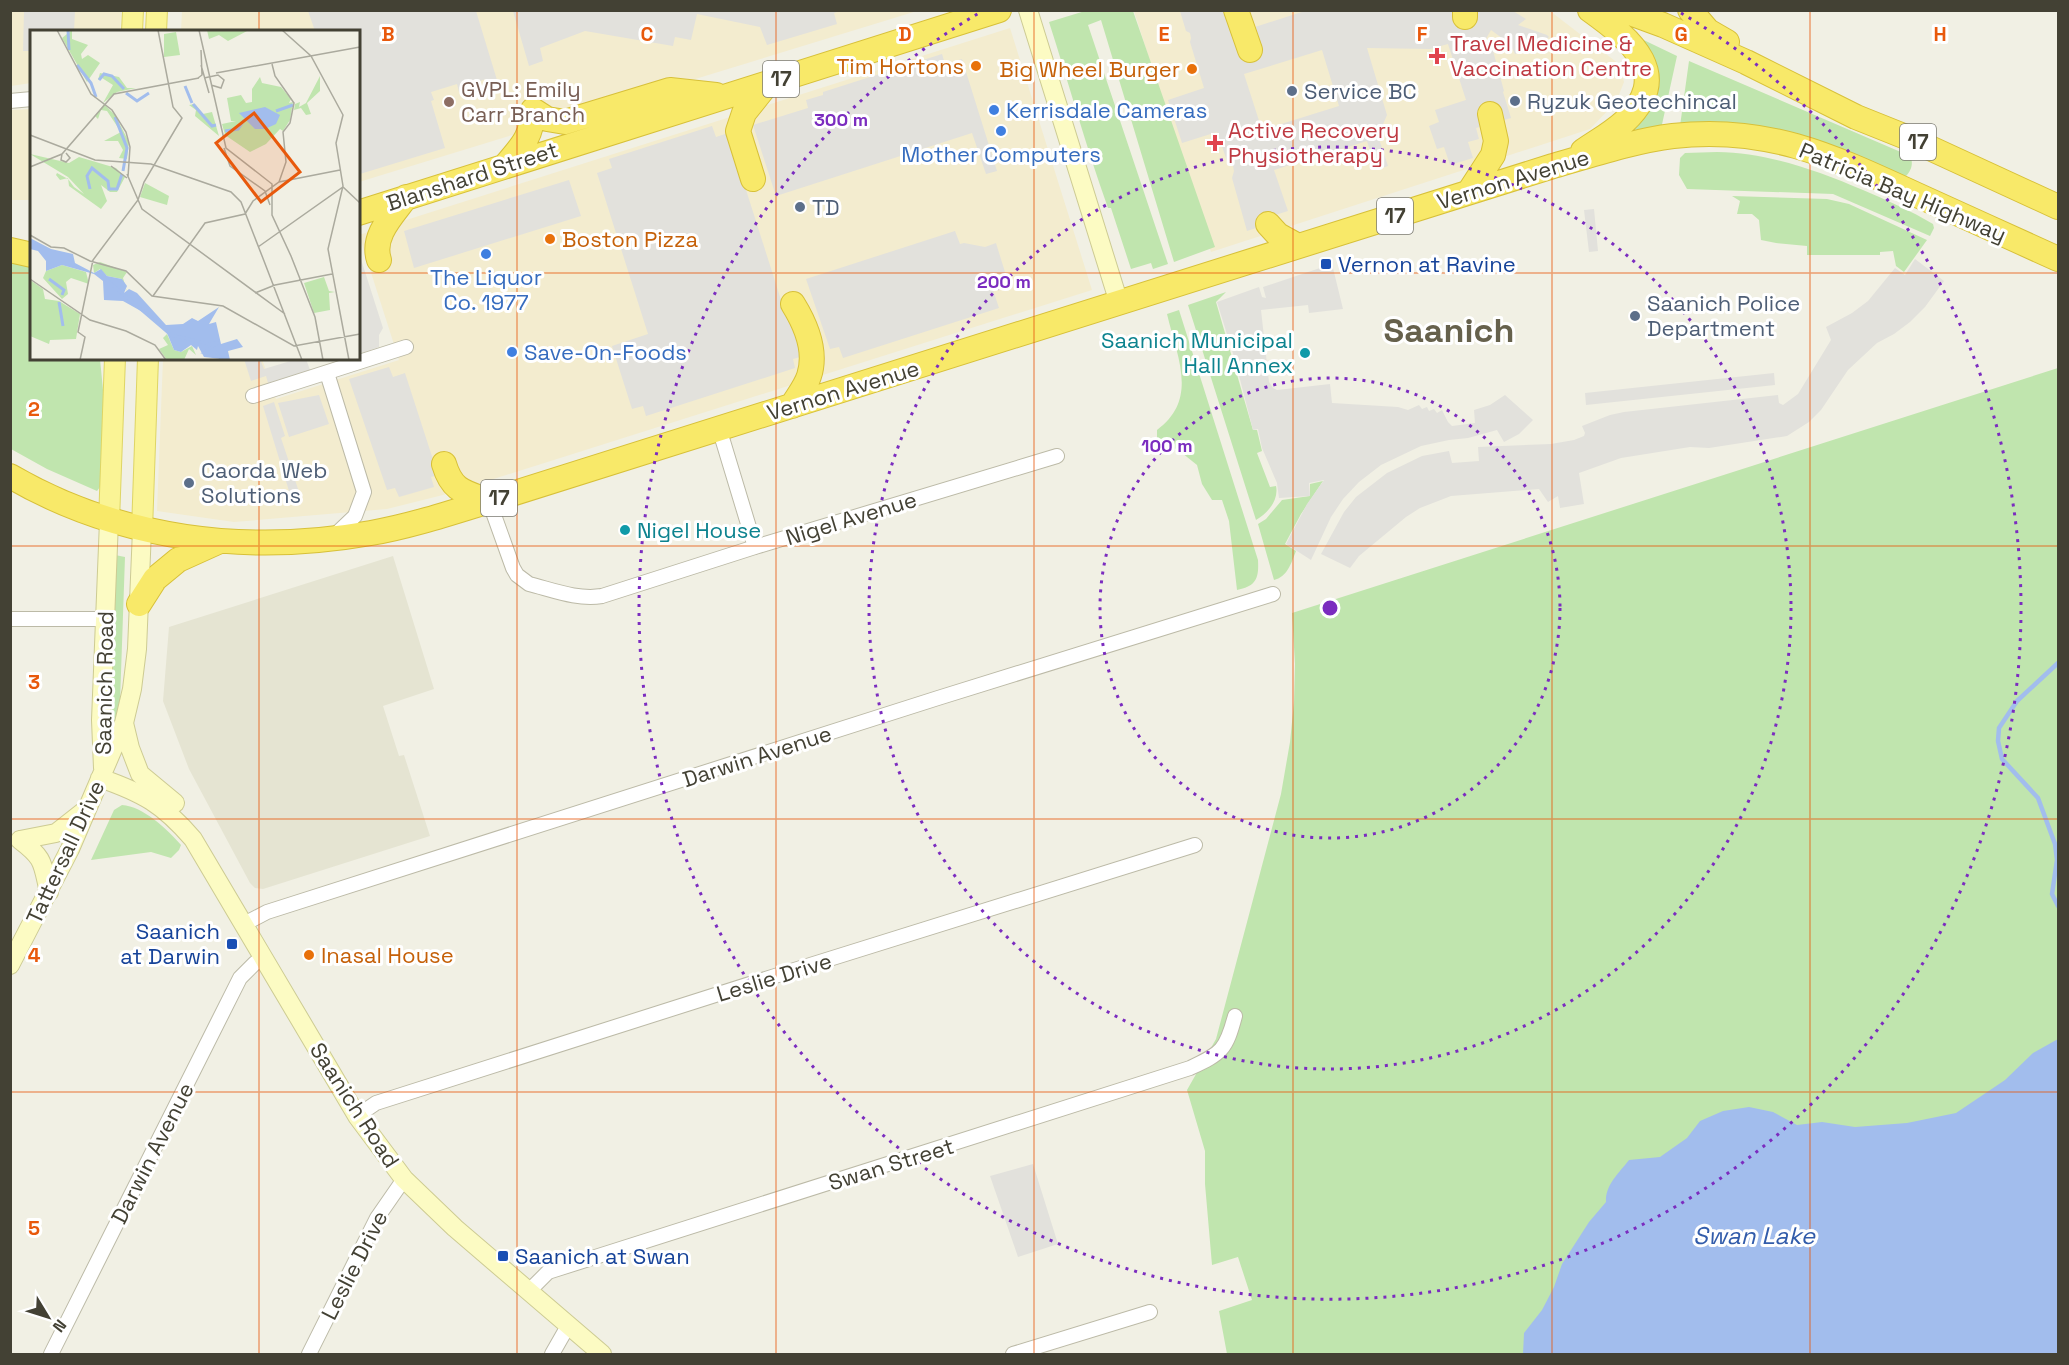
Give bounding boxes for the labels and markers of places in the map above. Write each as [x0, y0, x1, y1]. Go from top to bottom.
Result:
place label: Travel Medicine & Vaccination Centre [1450, 29, 1652, 82]
marker: Travel Medicine & Vaccination Centre [1428, 47, 1446, 65]
place label: Tim Hortons [837, 52, 964, 80]
place label: Big Wheel Burger [999, 55, 1180, 83]
marker: Tim Hortons [969, 59, 983, 73]
marker: Big Wheel Burger [1185, 62, 1199, 76]
place label: GVPL: Emily Carr Branch [461, 75, 585, 128]
place label: Service BC [1304, 77, 1417, 105]
marker: Service BC [1285, 84, 1299, 98]
place label: Ryzuk Geotechincal [1527, 87, 1737, 115]
marker: Ryzuk Geotechincal [1508, 94, 1522, 108]
marker: GVPL: Emily Carr Branch [442, 95, 456, 109]
place label: Kerrisdale Cameras [1006, 96, 1207, 124]
marker: Kerrisdale Cameras [987, 103, 1001, 117]
place label: Active Recovery Physiotherapy [1228, 116, 1400, 169]
marker: Mother Computers [994, 124, 1008, 138]
marker: Active Recovery Physiotherapy [1206, 134, 1224, 152]
place label: Mother Computers [901, 140, 1101, 168]
place label: TD [812, 193, 840, 221]
marker: TD [793, 200, 807, 214]
place label: Boston Pizza [562, 225, 698, 253]
marker: Boston Pizza [543, 232, 557, 246]
marker: The Liquor Co. 1977 [479, 247, 493, 261]
place label: Vernon at Ravine [1338, 250, 1516, 278]
marker: Vernon at Ravine [1319, 257, 1333, 271]
place label: The Liquor Co. 1977 [430, 263, 542, 316]
place label: Saanich Police Department [1647, 289, 1800, 342]
marker: Saanich Police Department [1628, 309, 1642, 323]
place label: Saanich Municipal Hall Annex [1101, 326, 1293, 379]
place label: Save-On-Foods [524, 338, 687, 366]
marker: Save-On-Foods [505, 345, 519, 359]
marker: Saanich Municipal Hall Annex [1298, 346, 1312, 360]
place label: Caorda Web Solutions [201, 456, 327, 509]
marker: Caorda Web Solutions [182, 476, 196, 490]
place label: Nigel House [637, 516, 761, 544]
marker: Nigel House [618, 523, 632, 537]
centre of rings [1320, 598, 1340, 618]
place label: Saanich at Darwin [120, 917, 220, 970]
marker: Saanich at Darwin [225, 937, 239, 951]
place label: Inasal House [321, 941, 454, 969]
marker: Inasal House [302, 948, 316, 962]
place label: Saanich at Swan [515, 1242, 690, 1270]
marker: Saanich at Swan [496, 1249, 510, 1263]

